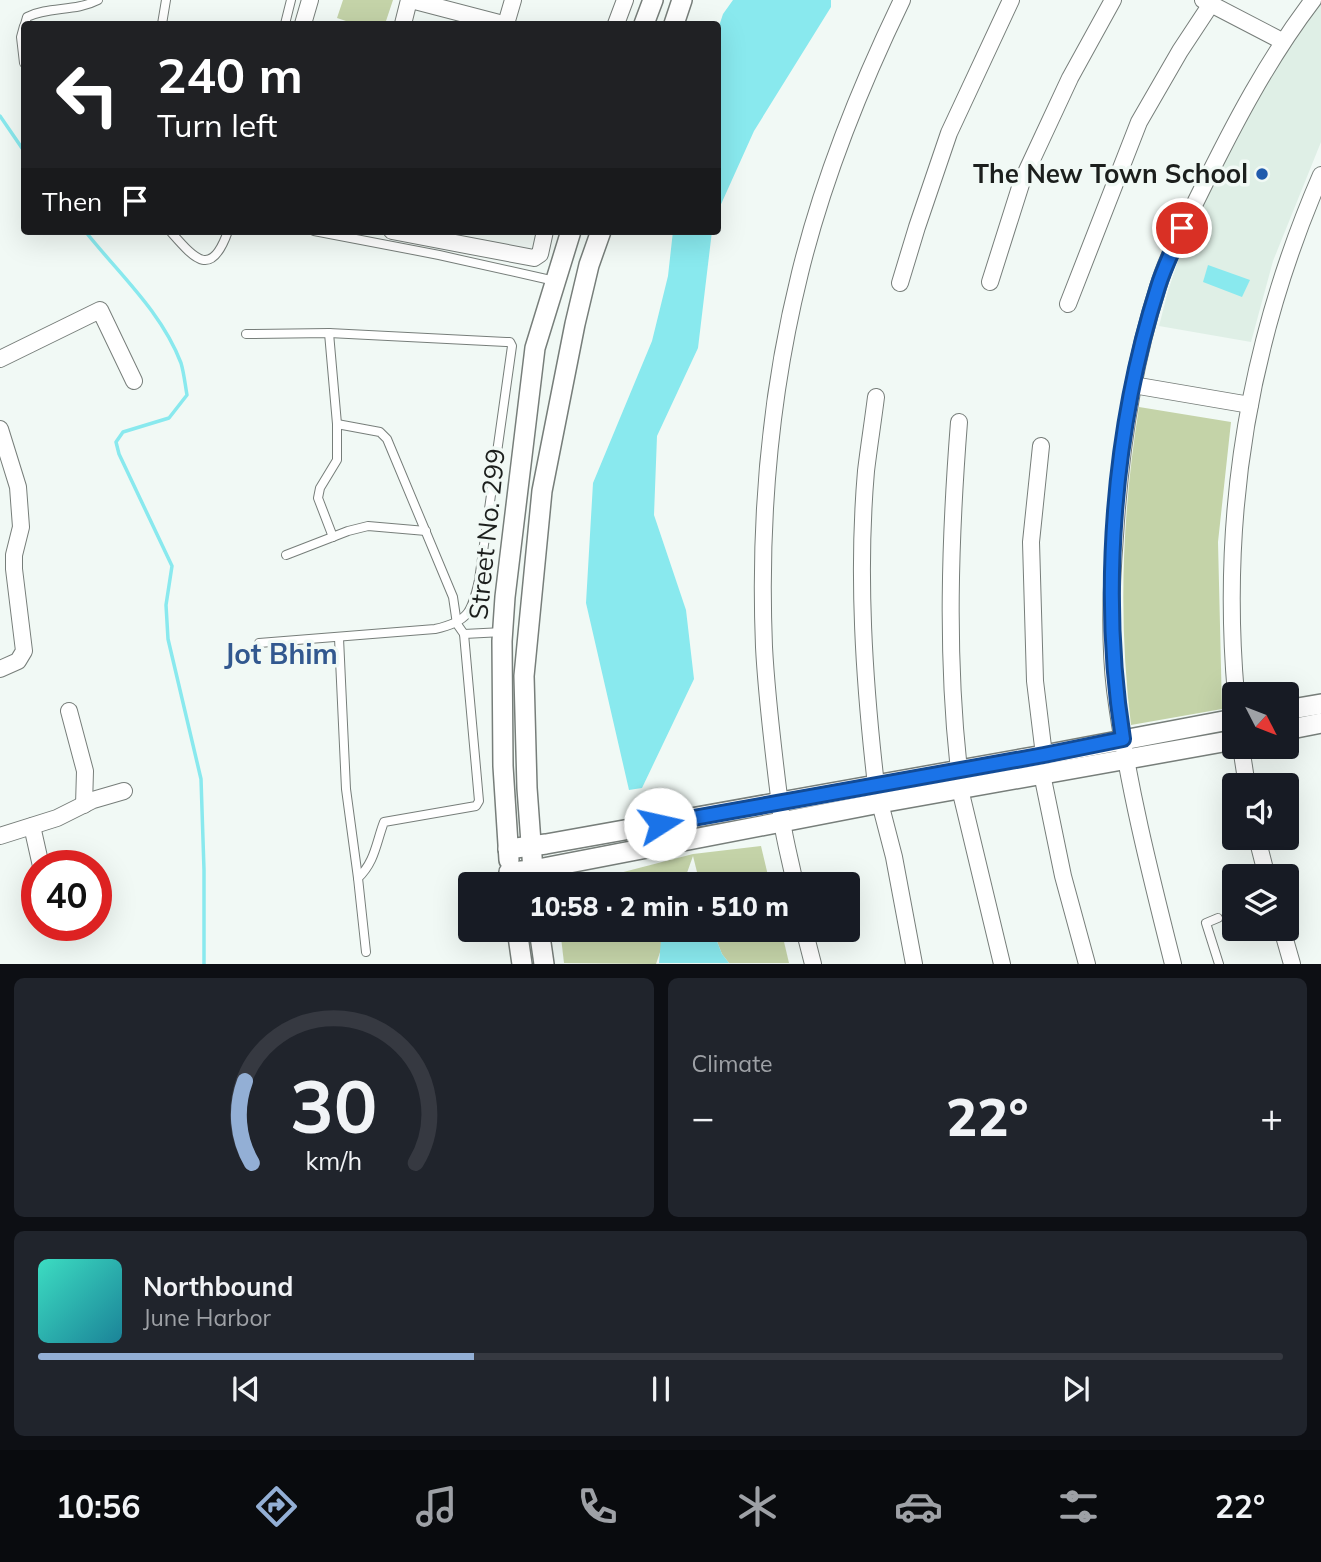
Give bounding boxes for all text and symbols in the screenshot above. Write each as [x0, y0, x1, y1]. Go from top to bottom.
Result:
text: 240 m [157, 44, 303, 105]
icon: left [42, 49, 133, 140]
text: Turn left [157, 105, 277, 145]
place label: The New Town School [973, 157, 1248, 190]
marker: The New Town School [1254, 166, 1270, 182]
icon: arrive [116, 182, 154, 220]
text: Then [42, 185, 102, 218]
pin [1152, 198, 1212, 258]
icon: arrive [1163, 209, 1201, 247]
street label: Street No. 299 [461, 447, 512, 621]
district label: Jot Bhim [224, 636, 338, 671]
north arrow [1222, 682, 1298, 760]
map controls [1222, 682, 1299, 941]
button: sound [1222, 773, 1299, 850]
position arrow [623, 787, 697, 861]
speed limit sign: 40 [21, 850, 112, 941]
button: layers [1222, 864, 1299, 941]
text: 10:58 · 2 min · 510 m [529, 890, 789, 923]
text: Climate [692, 1049, 773, 1078]
text: 30 [290, 1061, 377, 1152]
text: 22° [946, 1084, 1028, 1149]
text: − [692, 1093, 714, 1141]
text: + [1260, 1093, 1283, 1141]
text: km/h [305, 1145, 362, 1176]
text: Northbound [143, 1270, 293, 1303]
text: June Harbor [143, 1303, 271, 1332]
icon: previous [227, 1370, 265, 1408]
icon: pause [642, 1370, 680, 1408]
icon: next [1057, 1370, 1095, 1408]
icon: directions [252, 1482, 301, 1531]
icon: music [412, 1482, 461, 1531]
icon: phone [573, 1482, 622, 1531]
icon: climate [733, 1482, 782, 1531]
icon: car [894, 1482, 943, 1531]
icon: filters [1054, 1482, 1103, 1531]
text: 10:56 [56, 1486, 140, 1526]
text: 22° [1215, 1486, 1265, 1526]

